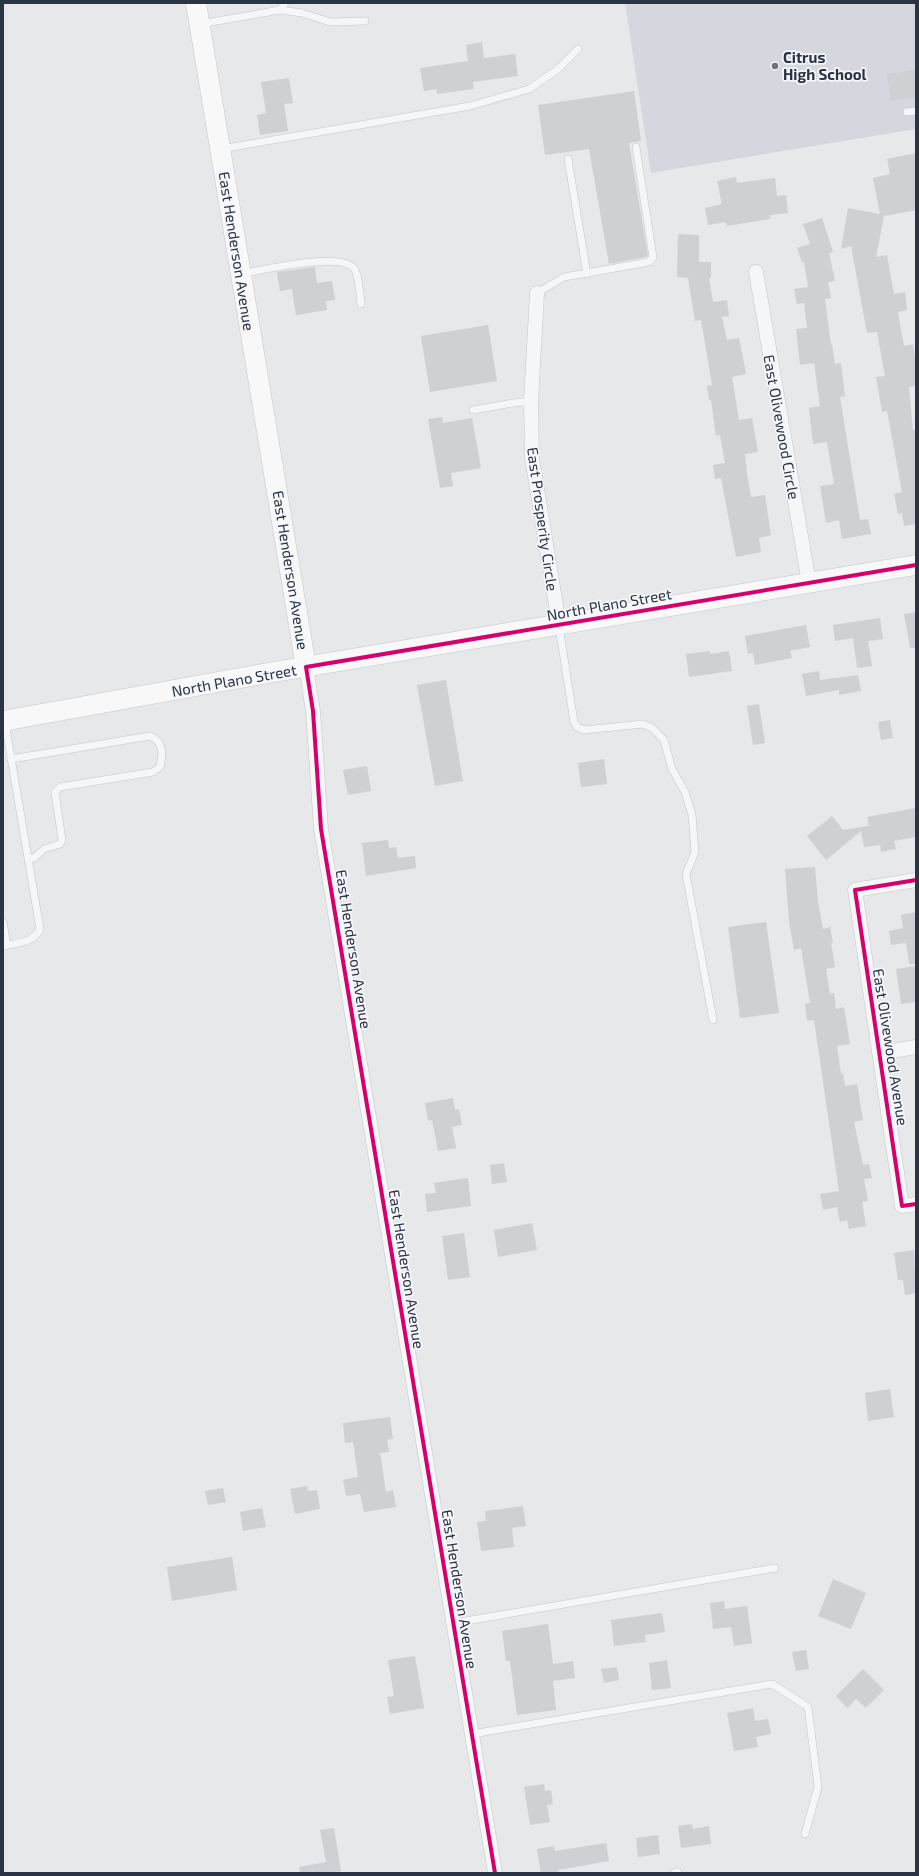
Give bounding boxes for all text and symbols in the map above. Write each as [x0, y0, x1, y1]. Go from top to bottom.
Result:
place label: Citrus High School [783, 48, 867, 83]
marker: Citrus High School [770, 61, 780, 71]
street label: East Henderson Avenue [216, 170, 258, 332]
street label: East Olivewood Circle [760, 353, 804, 501]
street label: East Prosperity Circle [524, 446, 562, 592]
street label: East Henderson Avenue [270, 489, 312, 651]
street label: North Plano Street [545, 584, 673, 624]
street label: North Plano Street [170, 660, 298, 700]
street label: East Henderson Avenue [333, 868, 375, 1030]
street label: East Olivewood Avenue [870, 967, 912, 1127]
street label: East Henderson Avenue [386, 1188, 428, 1350]
street label: East Henderson Avenue [439, 1508, 481, 1670]

